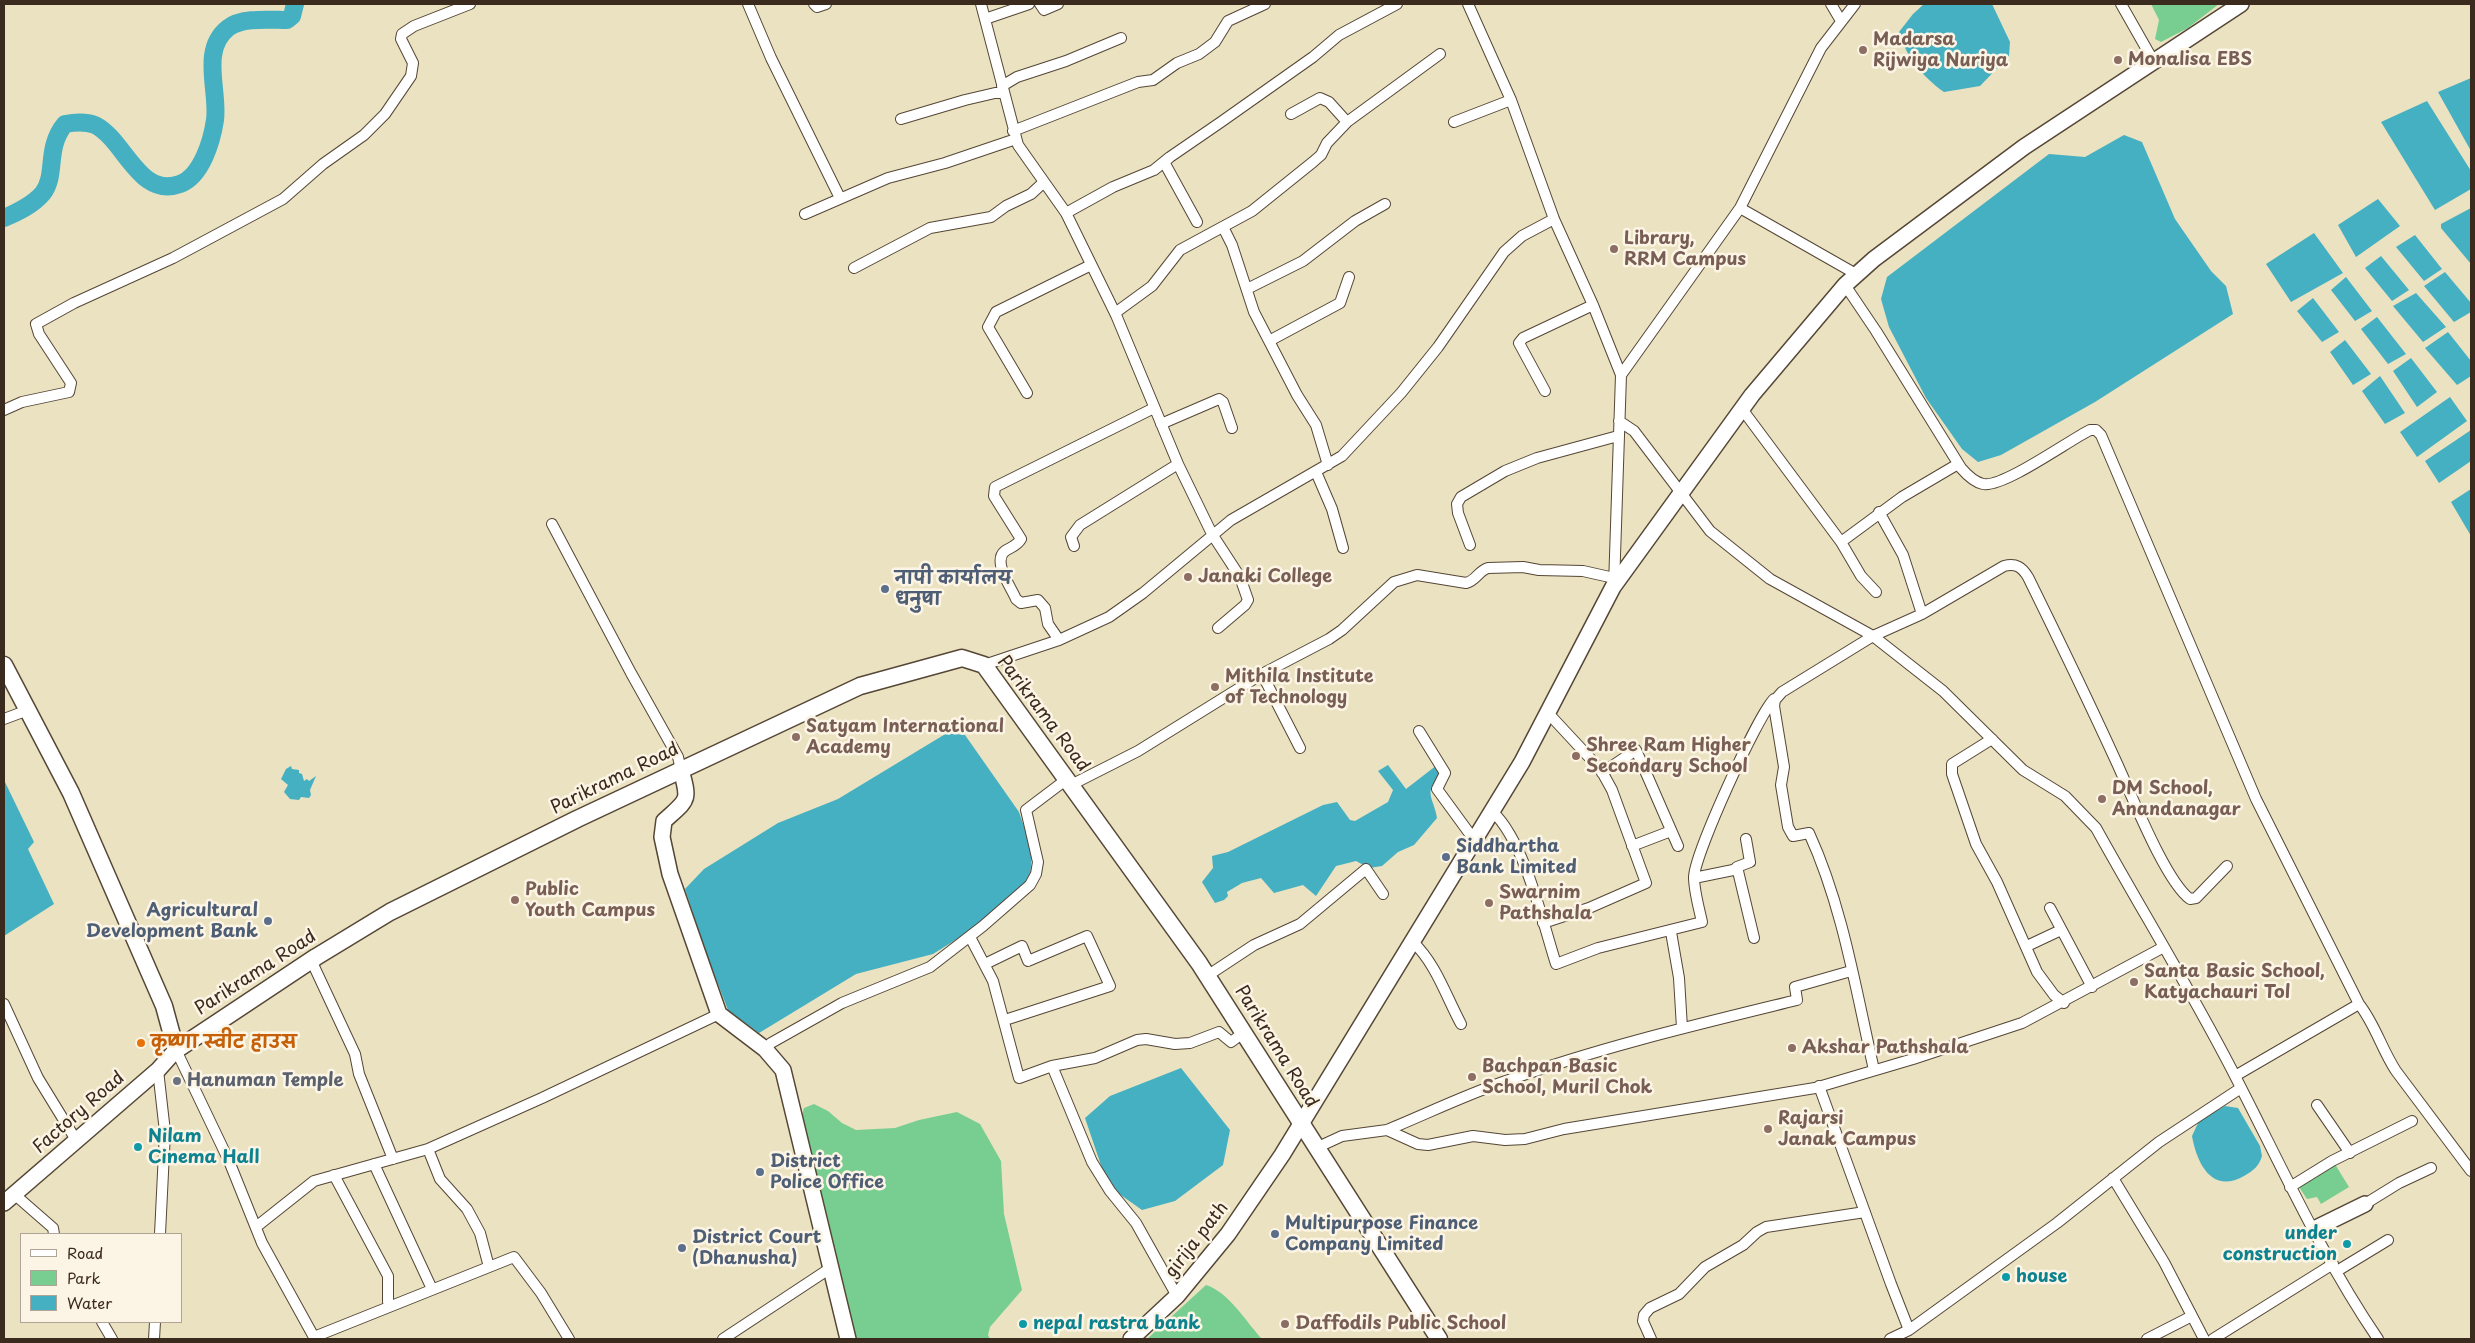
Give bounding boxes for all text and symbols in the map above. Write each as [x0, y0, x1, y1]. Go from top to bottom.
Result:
place label: Madarsa Rijwiya Nuriya [1873, 29, 2008, 72]
marker: Madarsa Rijwiya Nuriya [1857, 44, 1869, 56]
place label: Monalisa EBS [2128, 49, 2252, 71]
marker: Monalisa EBS [2112, 54, 2124, 66]
place label: Library, RRM Campus [1624, 228, 1746, 270]
marker: Library, RRM Campus [1608, 243, 1620, 255]
place label: Janaki College [1198, 566, 1332, 588]
place label: नापी कार्यालय धनुषा [895, 568, 1012, 610]
marker: Janaki College [1182, 571, 1194, 583]
marker: नापी कार्यालय धनुषा [879, 583, 891, 595]
street label: Parikrama Road [992, 652, 1094, 776]
place label: Mithila Institute of Technology [1225, 666, 1374, 709]
marker: Mithila Institute of Technology [1209, 681, 1221, 693]
place label: Satyam International Academy [806, 716, 1004, 759]
marker: Satyam International Academy [790, 731, 802, 743]
place label: Shree Ram Higher Secondary School [1586, 735, 1751, 778]
street label: Parikrama Road [547, 739, 683, 819]
marker: Shree Ram Higher Secondary School [1570, 750, 1582, 762]
place label: DM School, Anandanagar [2112, 778, 2241, 821]
marker: DM School, Anandanagar [2096, 793, 2108, 805]
place label: Siddhartha Bank Limited [1456, 836, 1577, 879]
marker: Siddhartha Bank Limited [1440, 851, 1452, 863]
place label: Public Youth Campus [525, 879, 655, 922]
place label: Swarnim Pathshala [1499, 882, 1592, 924]
marker: Public Youth Campus [509, 894, 521, 906]
marker: Swarnim Pathshala [1483, 897, 1495, 909]
place label: Agricultural Development Bank [86, 900, 258, 942]
marker: Agricultural Development Bank [262, 915, 274, 927]
street label: Parikrama Road [192, 926, 320, 1020]
place label: Santa Basic School, Katyachauri Tol [2144, 961, 2325, 1004]
marker: Santa Basic School, Katyachauri Tol [2128, 976, 2140, 988]
street label: Parikrama Road [1230, 982, 1322, 1112]
place label: कृष्णा स्वीट हाउस [151, 1032, 296, 1054]
marker: कृष्णा स्वीट हाउस [135, 1037, 147, 1049]
place label: Akshar Pathshala [1802, 1037, 1969, 1059]
marker: Akshar Pathshala [1786, 1042, 1798, 1054]
place label: Bachpan Basic School, Muril Chok [1482, 1056, 1652, 1098]
street label: Factory Road [29, 1067, 129, 1159]
place label: Hanuman Temple [187, 1070, 344, 1092]
marker: Bachpan Basic School, Muril Chok [1466, 1071, 1478, 1083]
marker: Hanuman Temple [171, 1075, 183, 1087]
place label: Rajarsi Janak Campus [1778, 1108, 1916, 1150]
marker: Rajarsi Janak Campus [1762, 1123, 1774, 1135]
place label: Nilam Cinema Hall [148, 1126, 259, 1168]
marker: Nilam Cinema Hall [132, 1141, 144, 1153]
place label: District Police Office [770, 1151, 884, 1194]
marker: District Police Office [754, 1166, 766, 1178]
street label: girija path [1161, 1198, 1233, 1282]
place label: Multipurpose Finance Company Limited [1285, 1213, 1478, 1256]
place label: under construction [2223, 1223, 2337, 1266]
place label: District Court (Dhanusha) [692, 1227, 821, 1270]
marker: Multipurpose Finance Company Limited [1269, 1228, 1281, 1240]
legend [20, 1233, 182, 1323]
marker: under construction [2341, 1238, 2353, 1250]
text: Road [67, 1241, 103, 1264]
marker: District Court (Dhanusha) [676, 1242, 688, 1254]
text: Park [67, 1266, 101, 1289]
place label: house [2016, 1266, 2067, 1288]
marker: house [2000, 1271, 2012, 1283]
text: Water [67, 1291, 112, 1314]
place label: nepal rastra bank [1033, 1313, 1200, 1335]
place label: Daffodils Public School [1295, 1313, 1506, 1335]
marker: nepal rastra bank [1017, 1318, 1029, 1330]
marker: Daffodils Public School [1279, 1318, 1291, 1330]

